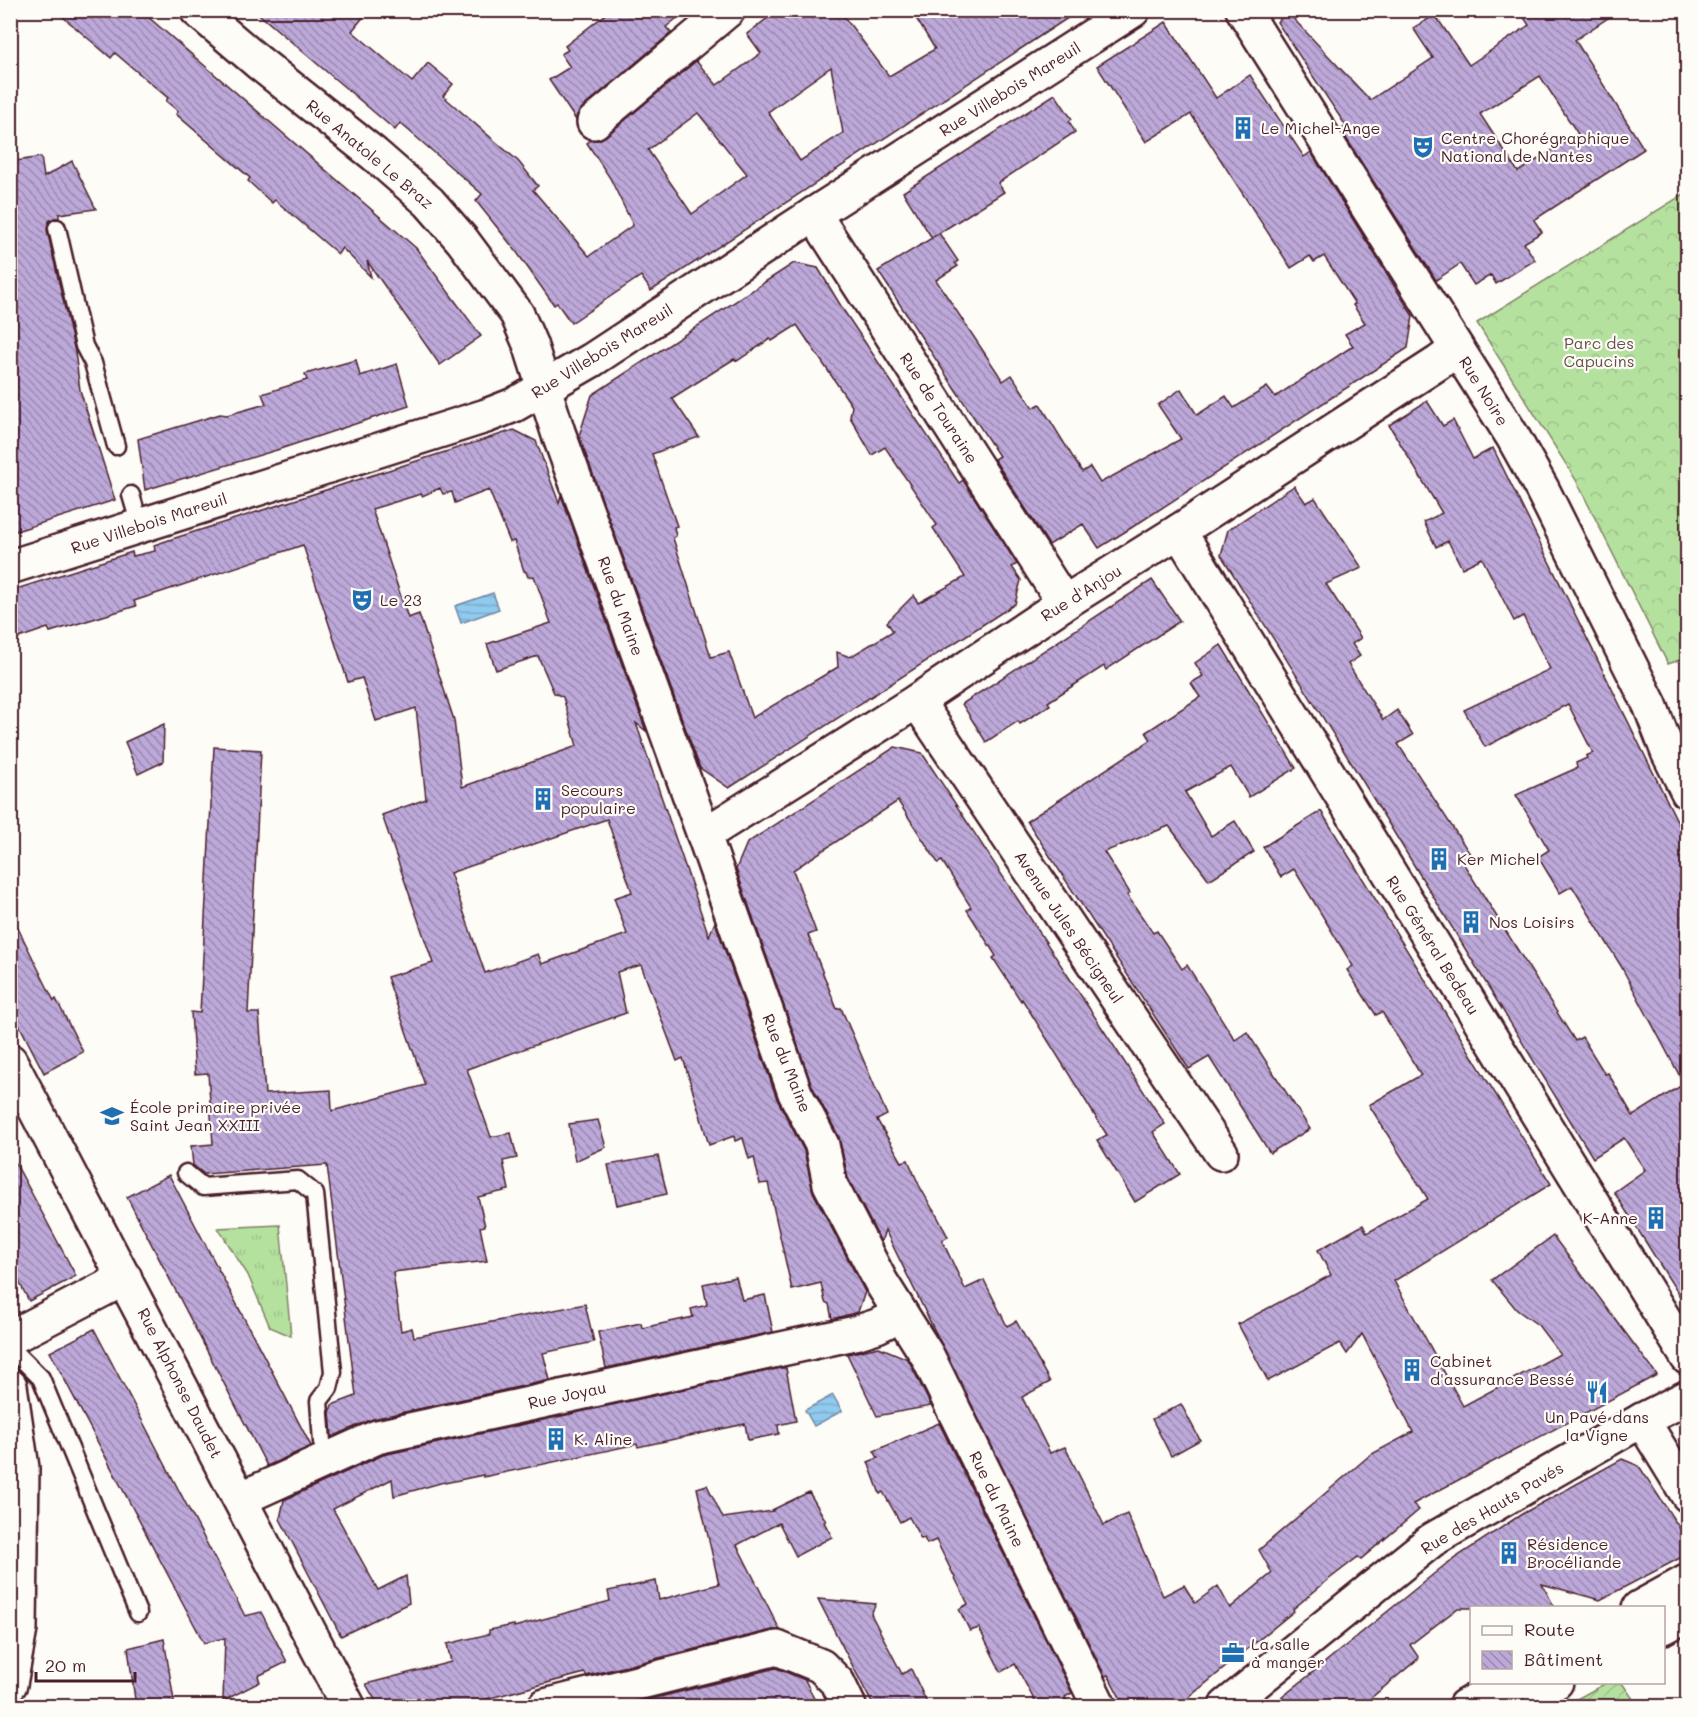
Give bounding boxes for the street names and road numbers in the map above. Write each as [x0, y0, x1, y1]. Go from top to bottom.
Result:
street label: Rue Villebois Mareuil [935, 36, 1084, 141]
street label: Rue Anatole Le Braz [302, 94, 438, 213]
street label: Rue Villebois Mareuil [527, 298, 676, 403]
street label: Rue de Touraine [896, 348, 983, 467]
street label: Rue Noire [1455, 352, 1514, 429]
street label: Rue Villebois Mareuil [68, 487, 230, 558]
street label: Rue du Maine [594, 553, 649, 658]
street label: Rue d'Anjou [1036, 559, 1125, 626]
street label: Avenue Jules Bécigneul [1010, 846, 1128, 1007]
street label: Rue Général Bedeau [1382, 871, 1485, 1018]
street label: Rue du Maine [758, 1010, 817, 1115]
street label: Rue Alphonse Daudet [133, 1304, 227, 1461]
street label: Rue Joyau [526, 1376, 608, 1413]
street label: Rue du Maine [965, 1447, 1030, 1550]
street label: Rue des Hauts Pavés [1417, 1457, 1567, 1558]

